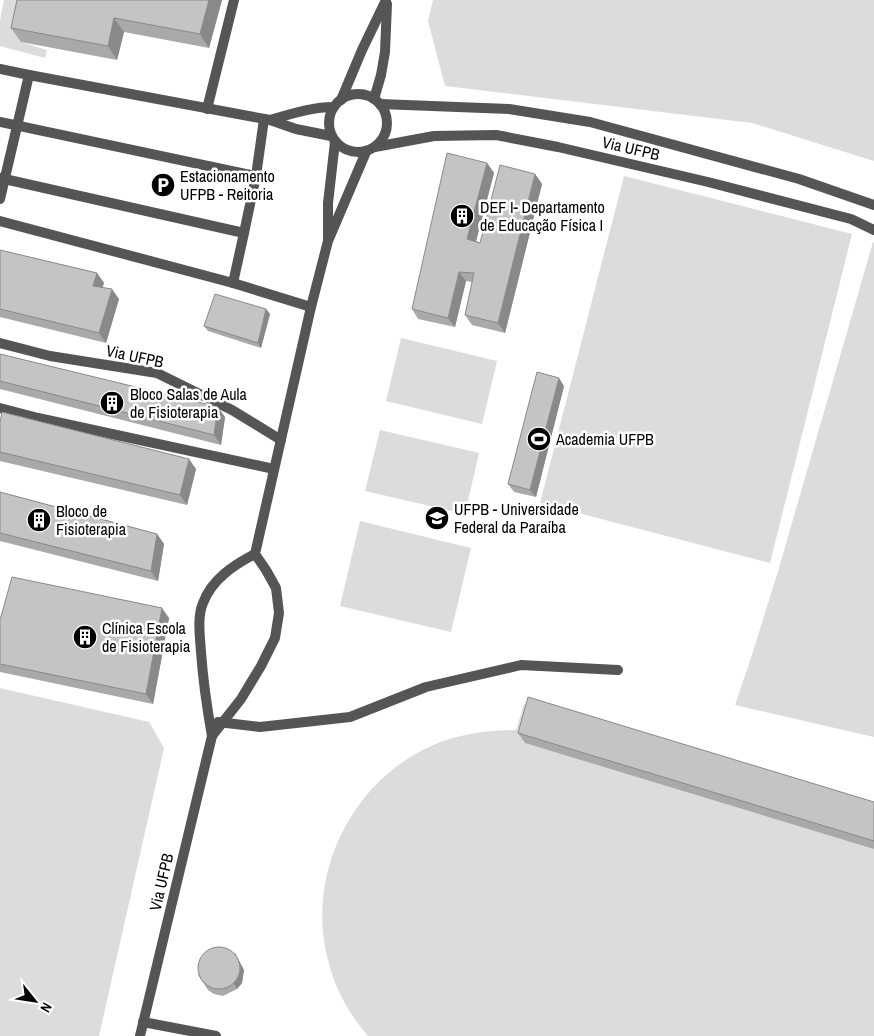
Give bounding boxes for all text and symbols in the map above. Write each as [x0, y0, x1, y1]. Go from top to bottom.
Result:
street label: Via UFPB [600, 131, 662, 165]
place label: Estacionamento UFPB - Reitoria [180, 165, 275, 205]
parking icon: Estacionamento UFPB - Reitoria [150, 172, 176, 198]
place label: DEF I- Departamento de Educação Física I [480, 196, 605, 236]
building icon: DEF I- Departamento de Educação Física I [449, 203, 475, 229]
street label: Via UFPB [104, 339, 166, 373]
place label: Bloco Salas de Aula de Fisioterapia [130, 383, 247, 423]
building icon: Bloco Salas de Aula de Fisioterapia [99, 390, 125, 416]
sports icon: Academia UFPB [526, 426, 552, 452]
place label: Academia UFPB [555, 428, 654, 450]
place label: UFPB - Universidade Federal da Paraíba [454, 498, 579, 538]
place label: Bloco de Fisioterapia [56, 500, 127, 540]
school or university icon: UFPB - Universidade Federal da Paraíba [424, 505, 450, 531]
building icon: Bloco de Fisioterapia [26, 507, 52, 533]
place label: Clínica Escola de Fisioterapia [102, 617, 191, 657]
building icon: Clínica Escola de Fisioterapia [72, 624, 98, 650]
street label: Via UFPB [144, 851, 178, 913]
north arrow [10, 976, 60, 1026]
text: N [36, 999, 56, 1016]

